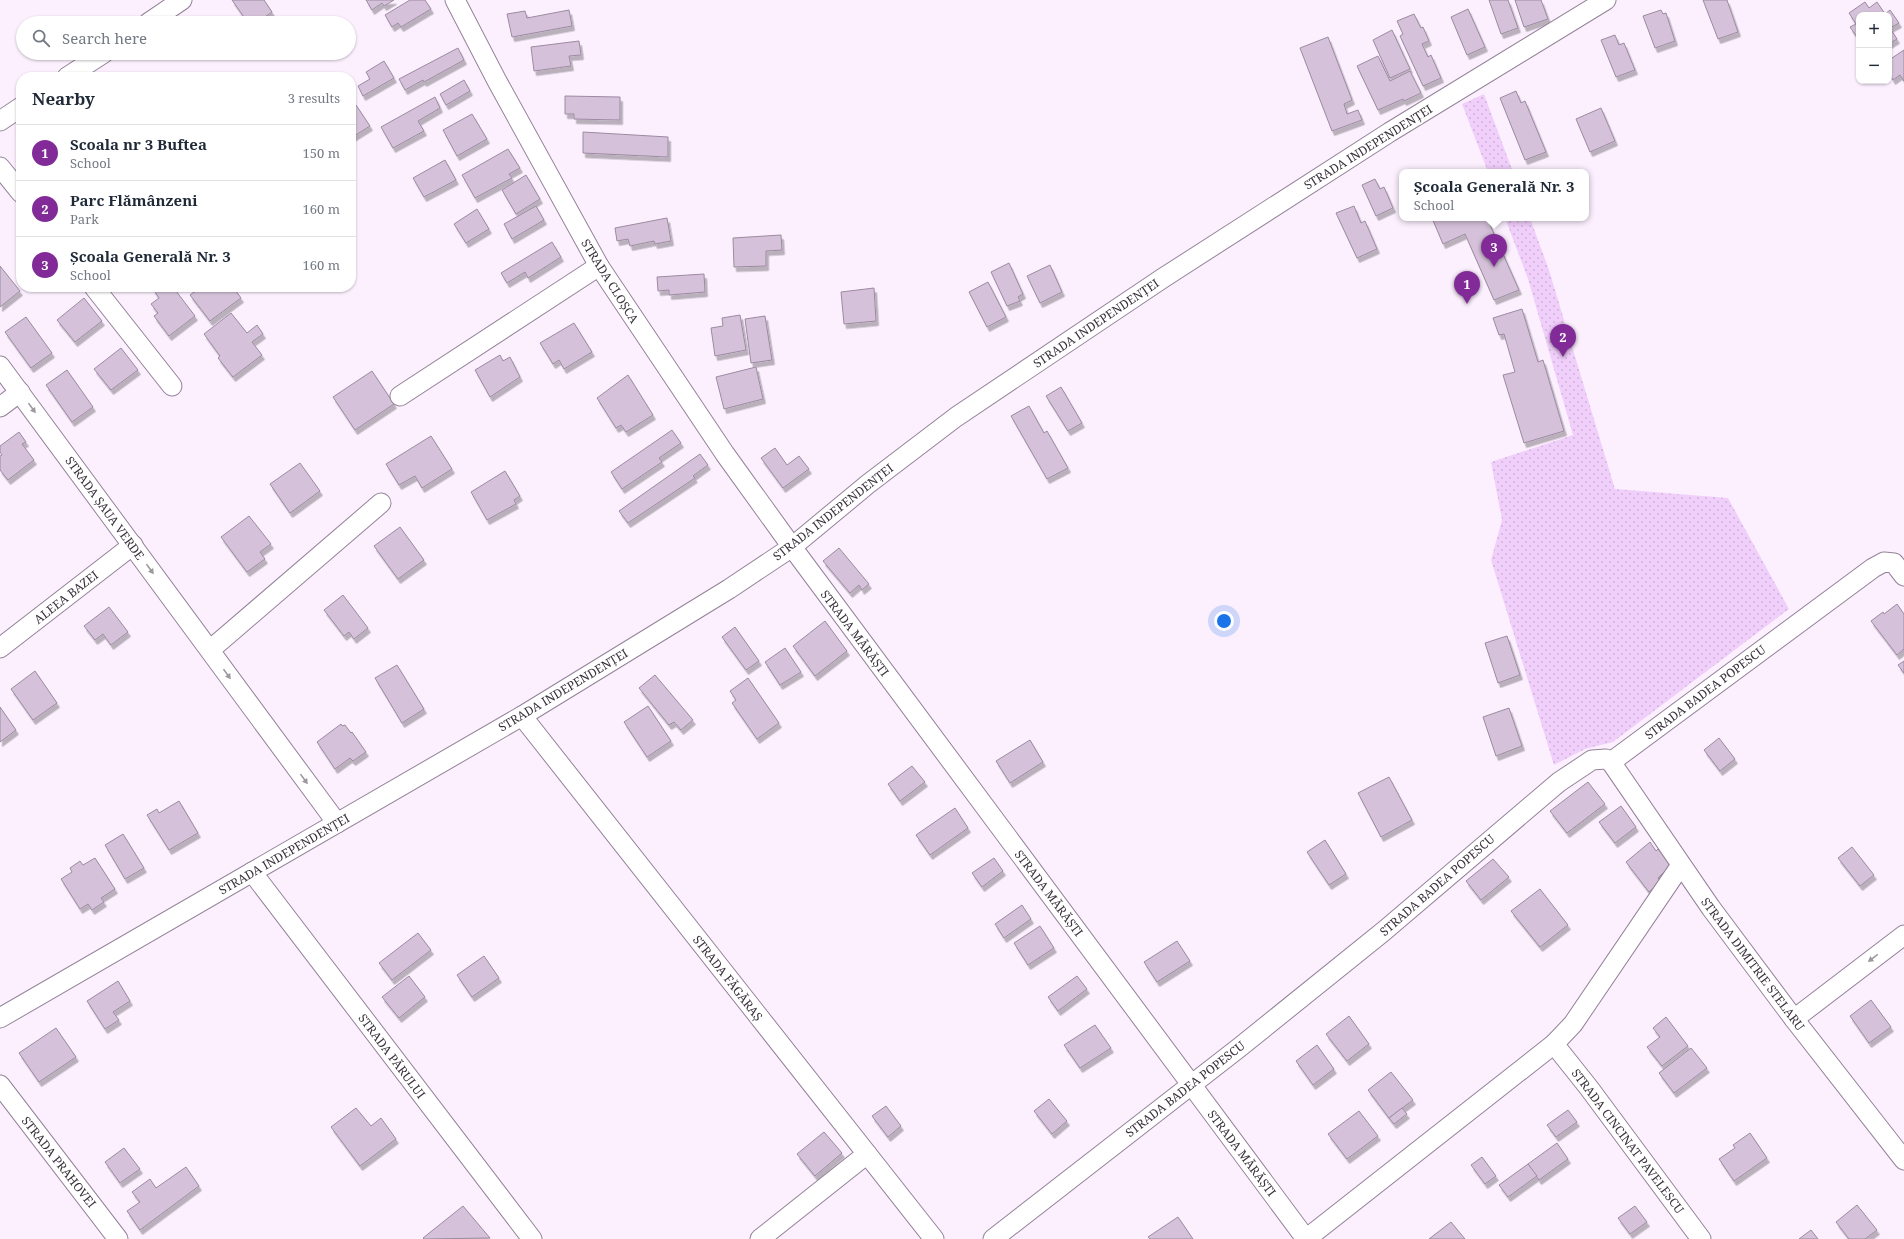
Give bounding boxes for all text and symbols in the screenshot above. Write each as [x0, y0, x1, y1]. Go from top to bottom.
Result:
map controls [1856, 12, 1892, 84]
button: + [1856, 12, 1892, 48]
search box [16, 16, 356, 60]
icon: search [30, 27, 52, 49]
text: Search here [62, 28, 147, 48]
button: − [1856, 48, 1892, 84]
text: Nearby [32, 87, 95, 110]
text: 3 results [288, 89, 340, 107]
street label: STRADA INDEPENDENȚEI [1301, 101, 1435, 193]
text: Scoala nr 3 Buftea [70, 134, 207, 154]
text: 1 [41, 144, 49, 162]
text: 150 m [303, 144, 340, 162]
text: School [70, 154, 111, 172]
popup [1399, 169, 1589, 221]
text: Școala Generală Nr. 3 [1414, 176, 1574, 196]
text: Parc Flămânzeni [70, 190, 197, 210]
text: School [1414, 196, 1454, 214]
text: 2 [41, 200, 49, 218]
text: 160 m [303, 200, 340, 218]
text: Park [70, 210, 99, 228]
pin: 3 [1481, 234, 1507, 267]
street label: STRADA CLOȘCA [577, 236, 643, 327]
text: Școala Generală Nr. 3 [70, 246, 231, 266]
text: 3 [41, 256, 49, 274]
text: 160 m [303, 256, 340, 274]
text: School [70, 266, 111, 284]
pin: 1 [1454, 271, 1480, 304]
street label: STRADA INDEPENDENȚEI [1030, 274, 1162, 372]
pin: 2 [1550, 324, 1576, 357]
one-way arrow [27, 403, 36, 414]
street label: STRADA ȘAUA VERDE [62, 453, 148, 563]
street label: STRADA INDEPENDENȚEI [769, 460, 897, 564]
one-way arrow [146, 564, 155, 575]
street label: ALEEA BAZEI [30, 566, 102, 628]
street label: STRADA MĂRĂȘTI [817, 586, 893, 680]
your location [1214, 611, 1234, 631]
street label: STRADA BADEA POPESCU [1641, 641, 1769, 743]
street label: STRADA INDEPENDENȚEI [495, 645, 631, 735]
one-way arrow [223, 668, 232, 679]
one-way arrow [300, 773, 308, 784]
street label: STRADA INDEPENDENȚEI [216, 810, 352, 898]
street label: STRADA BADEA POPESCU [1376, 830, 1498, 940]
street label: STRADA MĂRĂȘTI [1011, 846, 1087, 940]
street label: STRADA DIMITRIE STELARU [1697, 894, 1809, 1034]
street label: STRADA FĂGĂRAȘ [689, 932, 767, 1024]
one-way arrow [1868, 954, 1878, 962]
street label: STRADA PĂRULUI [355, 1010, 429, 1102]
street label: STRADA BADEA POPESCU [1122, 1037, 1249, 1141]
street label: STRADA CINCINAT PAVELESCU [1568, 1065, 1688, 1217]
street label: STRADA MĂRĂȘTI [1204, 1106, 1280, 1200]
street label: STRADA PRAHOVEI [18, 1113, 100, 1211]

